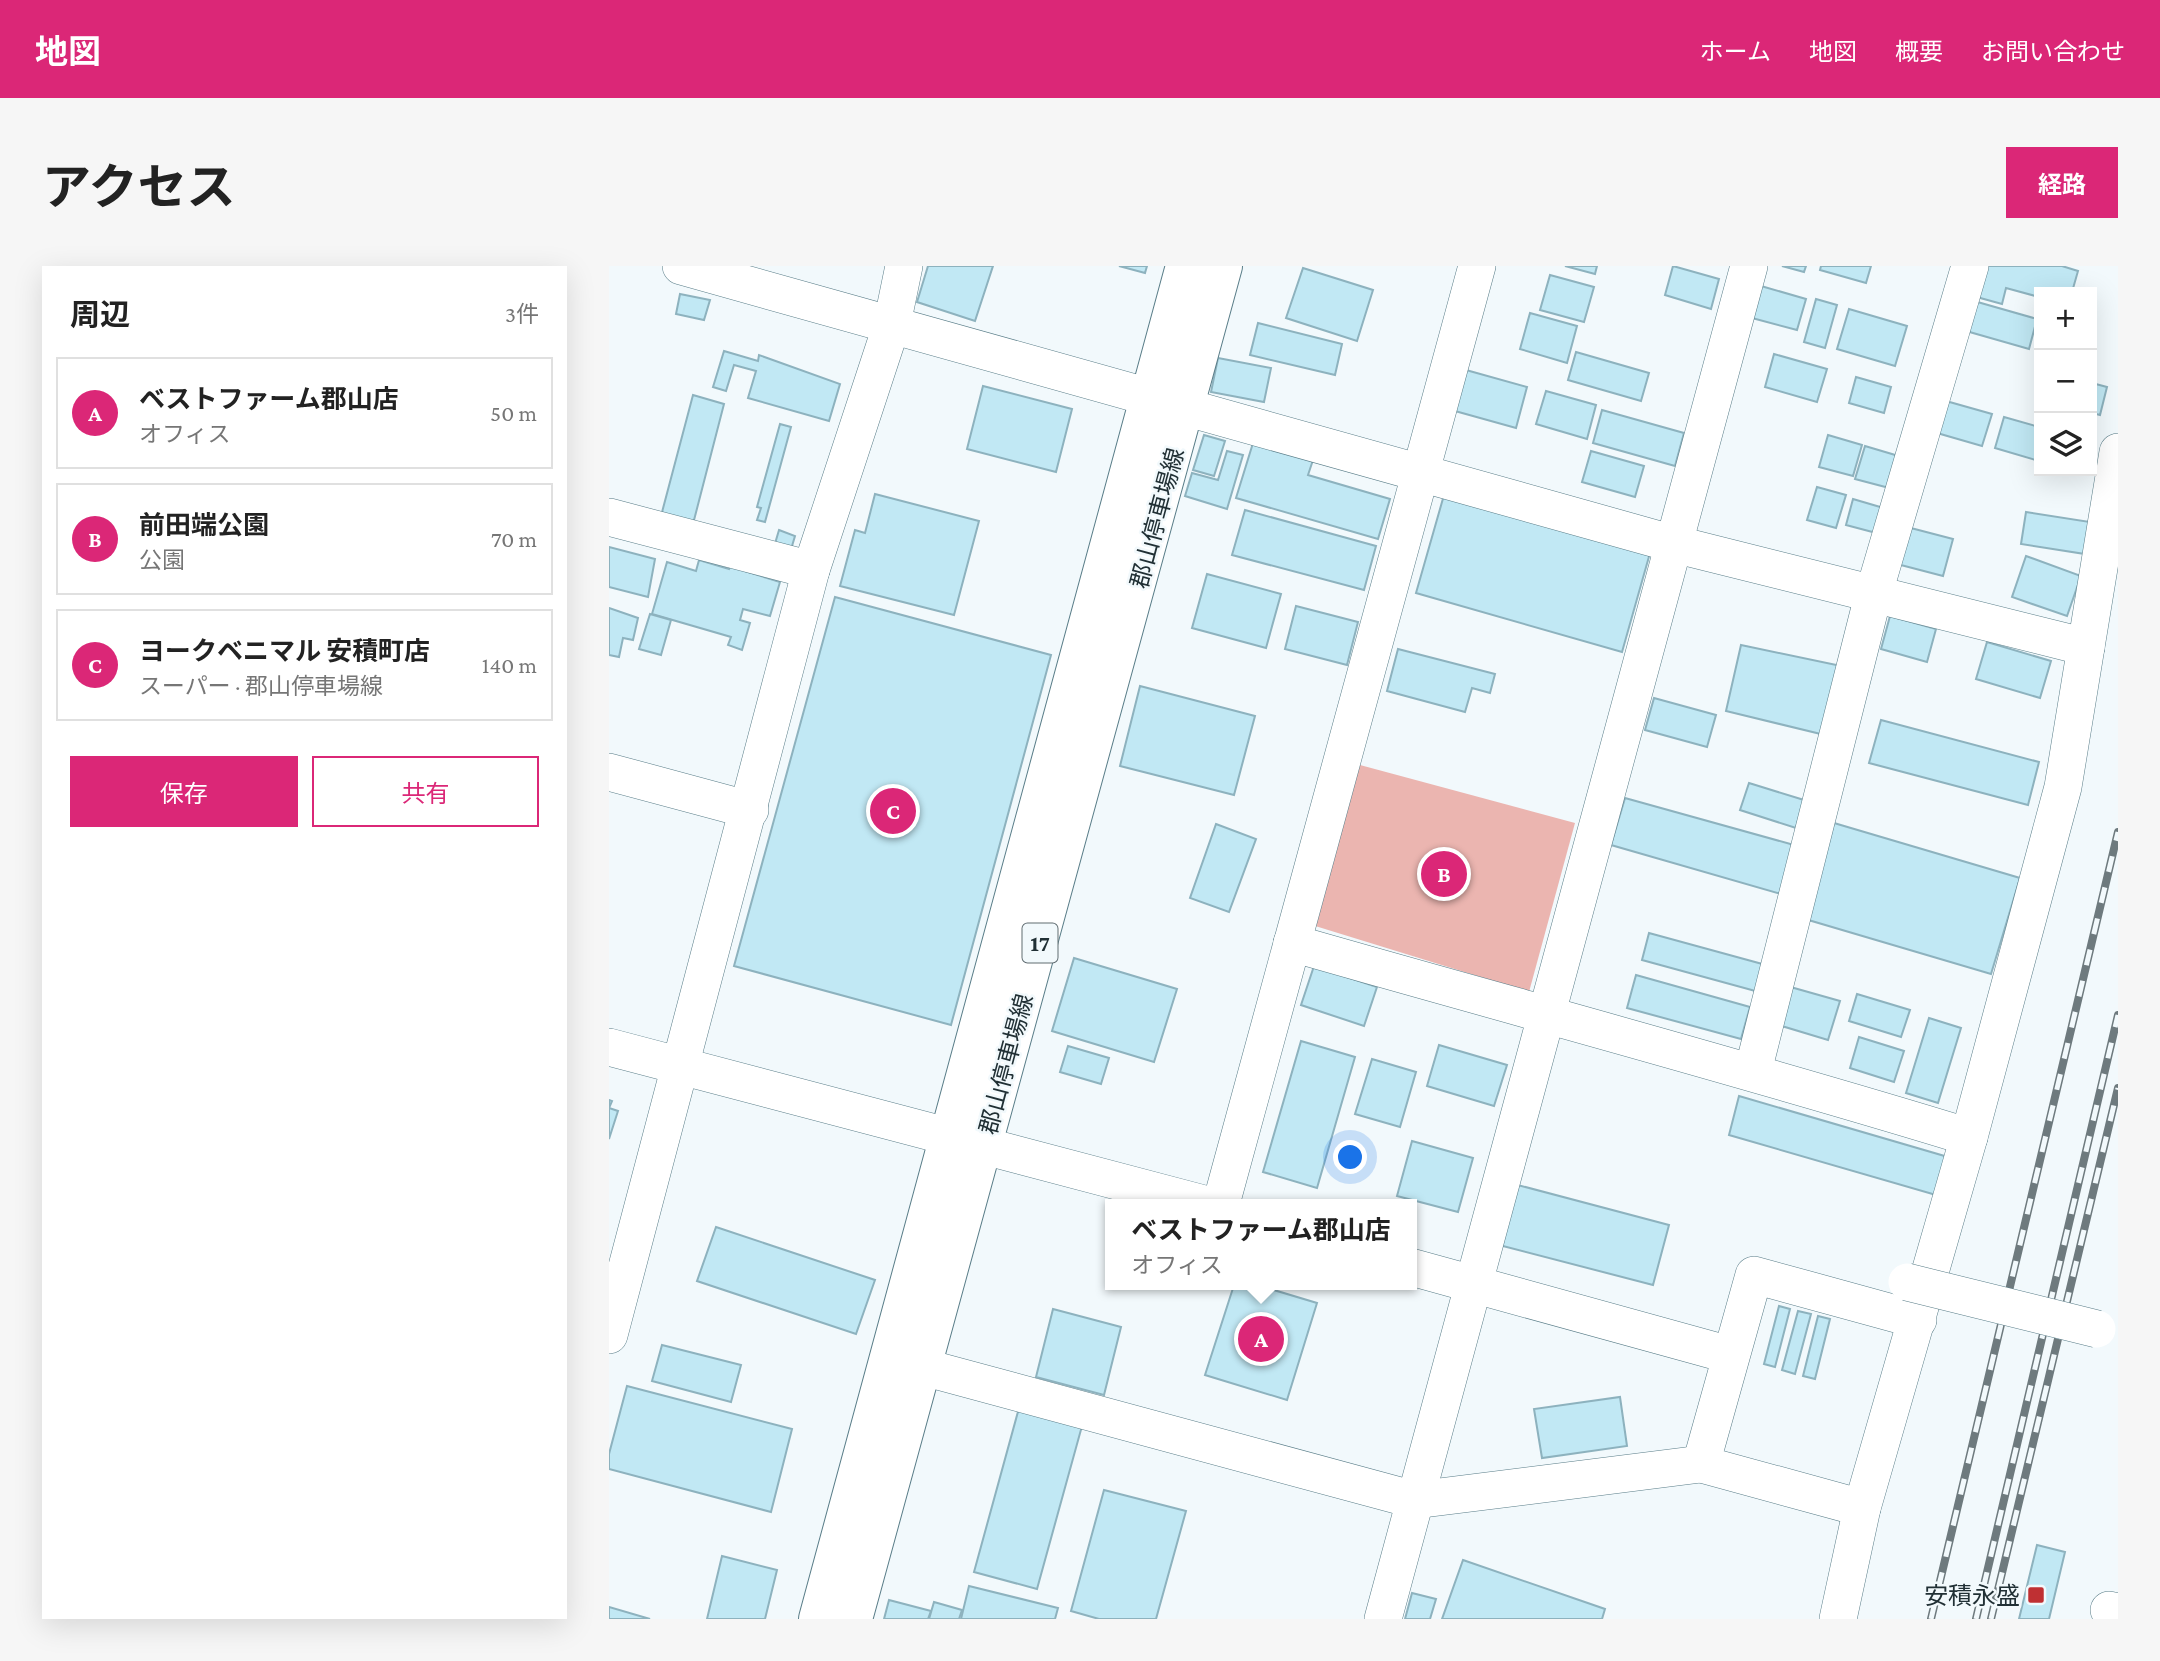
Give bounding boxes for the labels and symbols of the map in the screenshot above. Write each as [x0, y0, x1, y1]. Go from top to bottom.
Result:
street label: 郡山停車場線 [1125, 445, 1189, 591]
pin: C [870, 785, 916, 837]
pin: B [1421, 848, 1467, 900]
road number: 17 [1023, 923, 1057, 962]
street label: 郡山停車場線 [974, 991, 1038, 1137]
your location [1333, 1140, 1367, 1174]
pin: A [1238, 1313, 1284, 1365]
place label: 安積永盛 [1924, 1582, 2020, 1609]
marker: 安積永盛 [2026, 1585, 2046, 1605]

